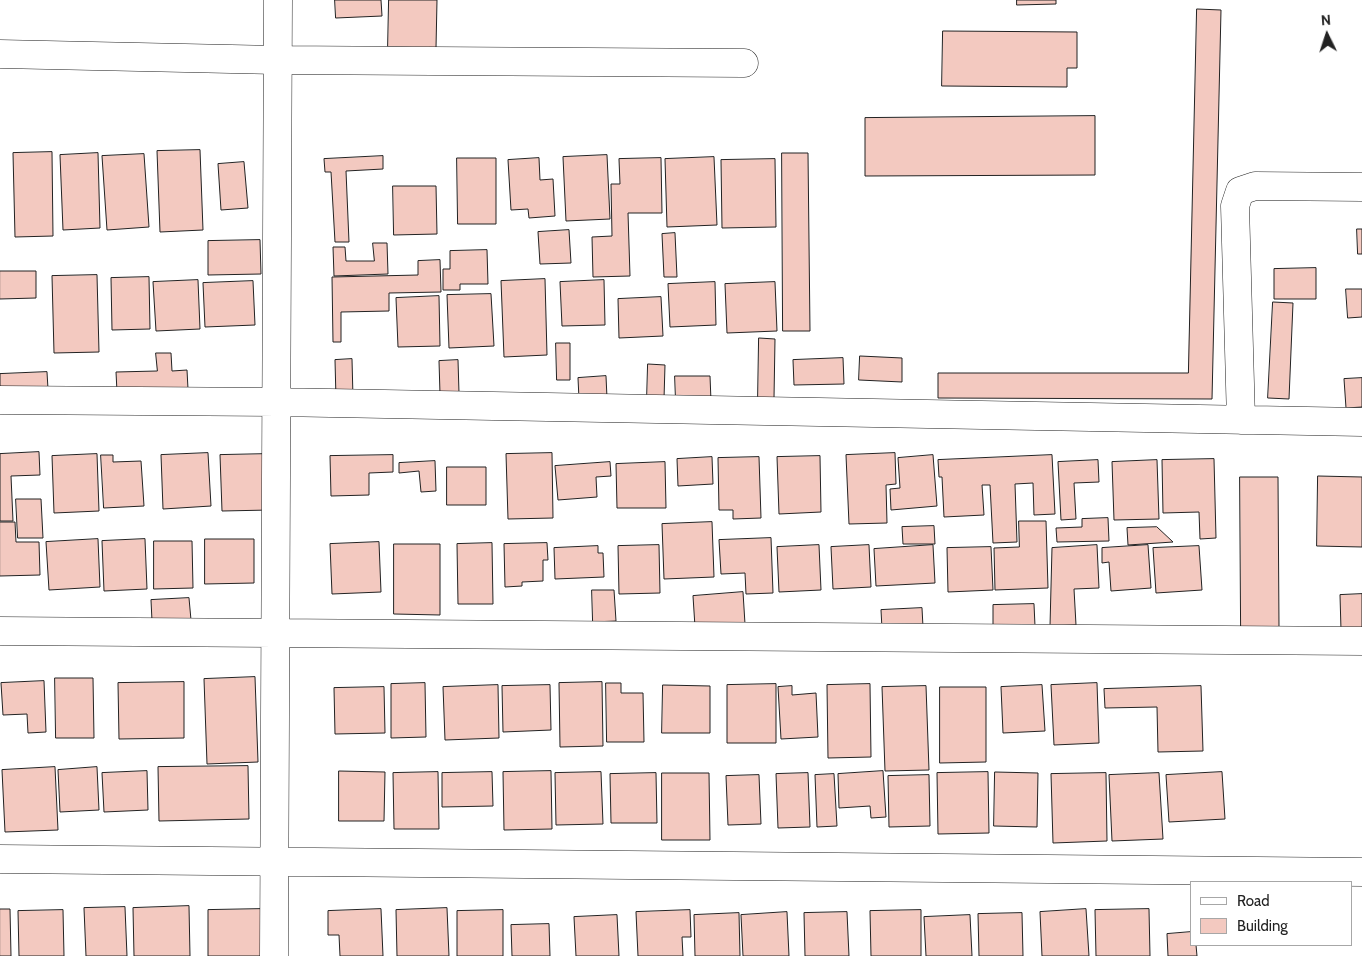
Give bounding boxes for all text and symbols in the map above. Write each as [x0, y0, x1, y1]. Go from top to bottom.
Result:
north arrow [1302, 10, 1352, 60]
text: N [1320, 11, 1332, 29]
legend [1190, 881, 1352, 946]
text: Road [1237, 892, 1270, 910]
text: Building [1237, 917, 1288, 935]

